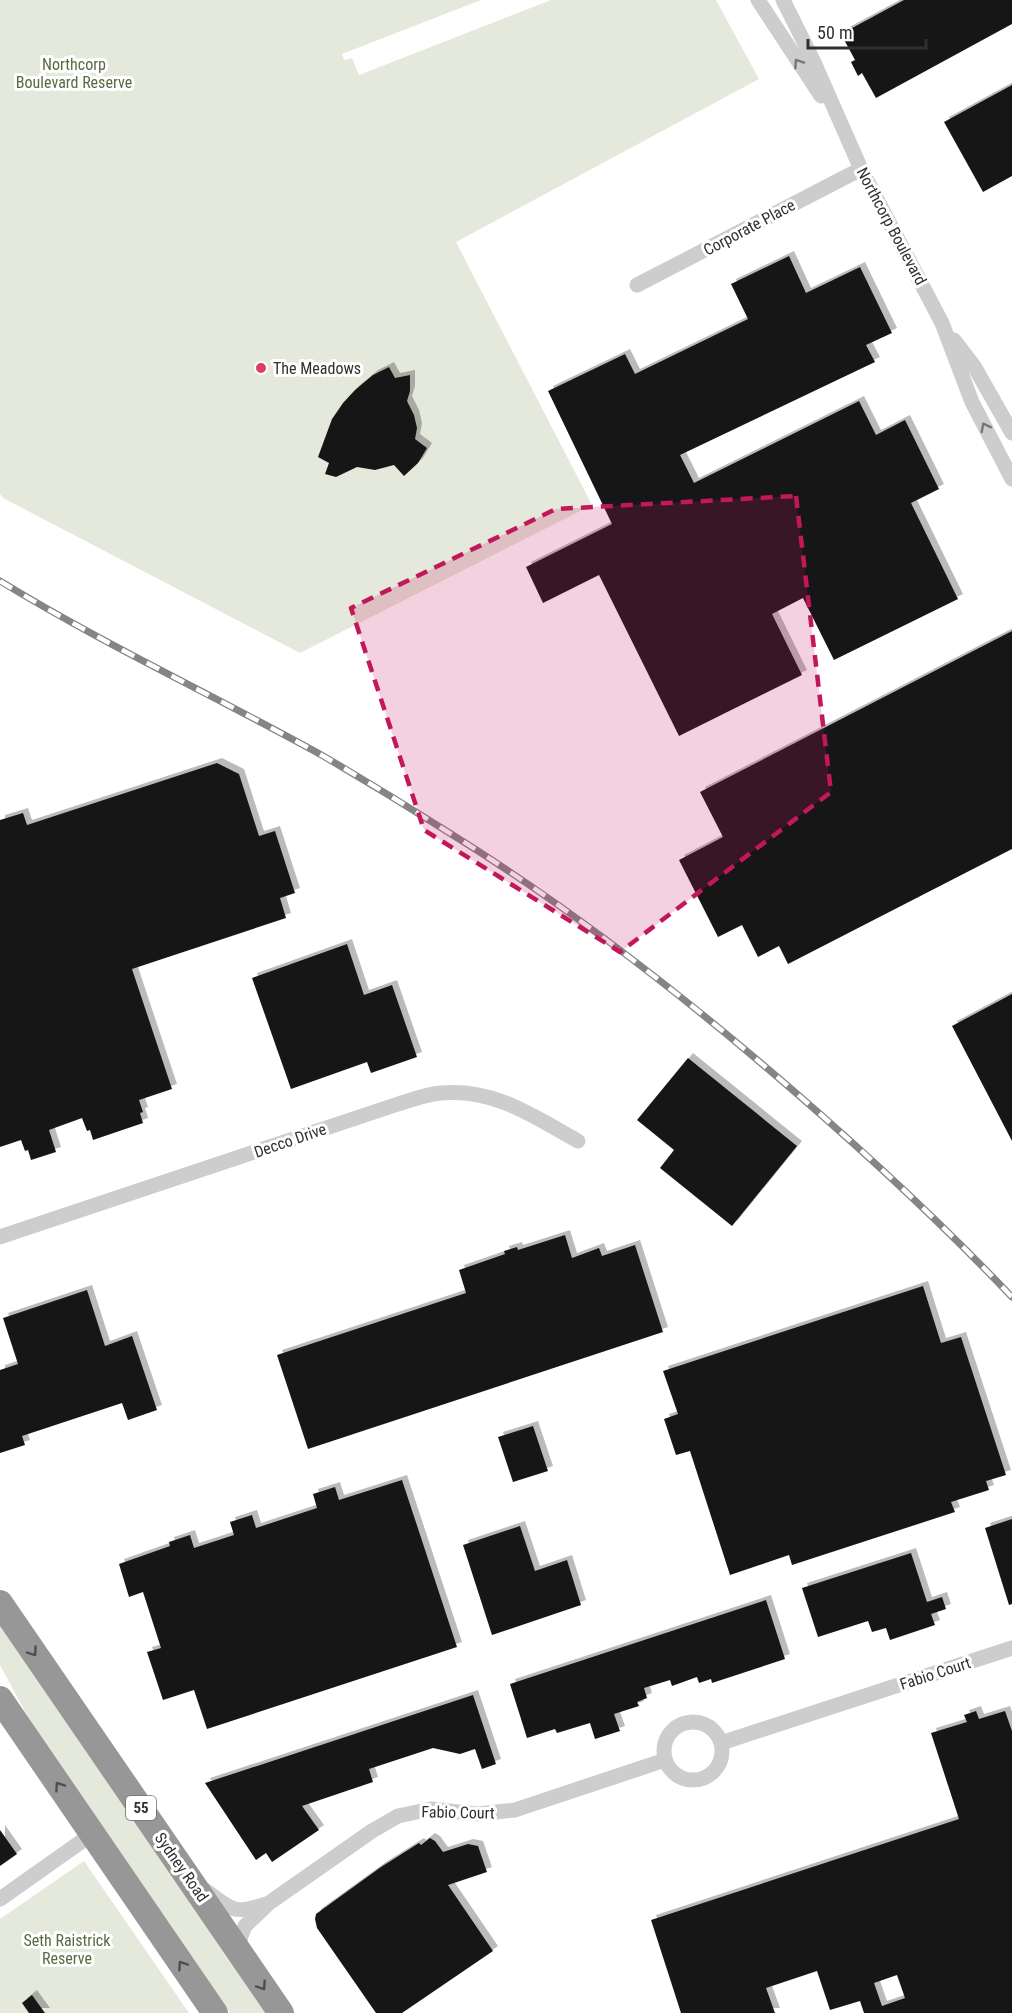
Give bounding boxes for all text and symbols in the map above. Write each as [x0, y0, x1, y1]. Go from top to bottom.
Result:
scale bar [808, 12, 926, 50]
text: 50 m [817, 22, 852, 43]
park label: Northcorp Boulevard Reserve [16, 55, 132, 92]
one-way arrow [795, 58, 806, 69]
street label: Northcorp Boulevard [853, 164, 930, 288]
street label: Corporate Place [700, 195, 798, 260]
place label: The Meadows [273, 359, 361, 378]
marker: The Meadows [254, 361, 268, 375]
one-way arrow [981, 423, 992, 433]
street label: Decco Drive [252, 1119, 329, 1162]
one-way arrow [26, 1645, 37, 1656]
street label: Fabio Court [897, 1653, 973, 1694]
one-way arrow [55, 1782, 66, 1793]
road number: 55 [126, 1796, 156, 1820]
street label: Fabio Court [421, 1802, 495, 1823]
street label: Sydney Road [151, 1829, 212, 1906]
park label: Seth Raistrick Reserve [24, 1931, 111, 1968]
one-way arrow [178, 1960, 189, 1971]
one-way arrow [255, 1979, 266, 1990]

